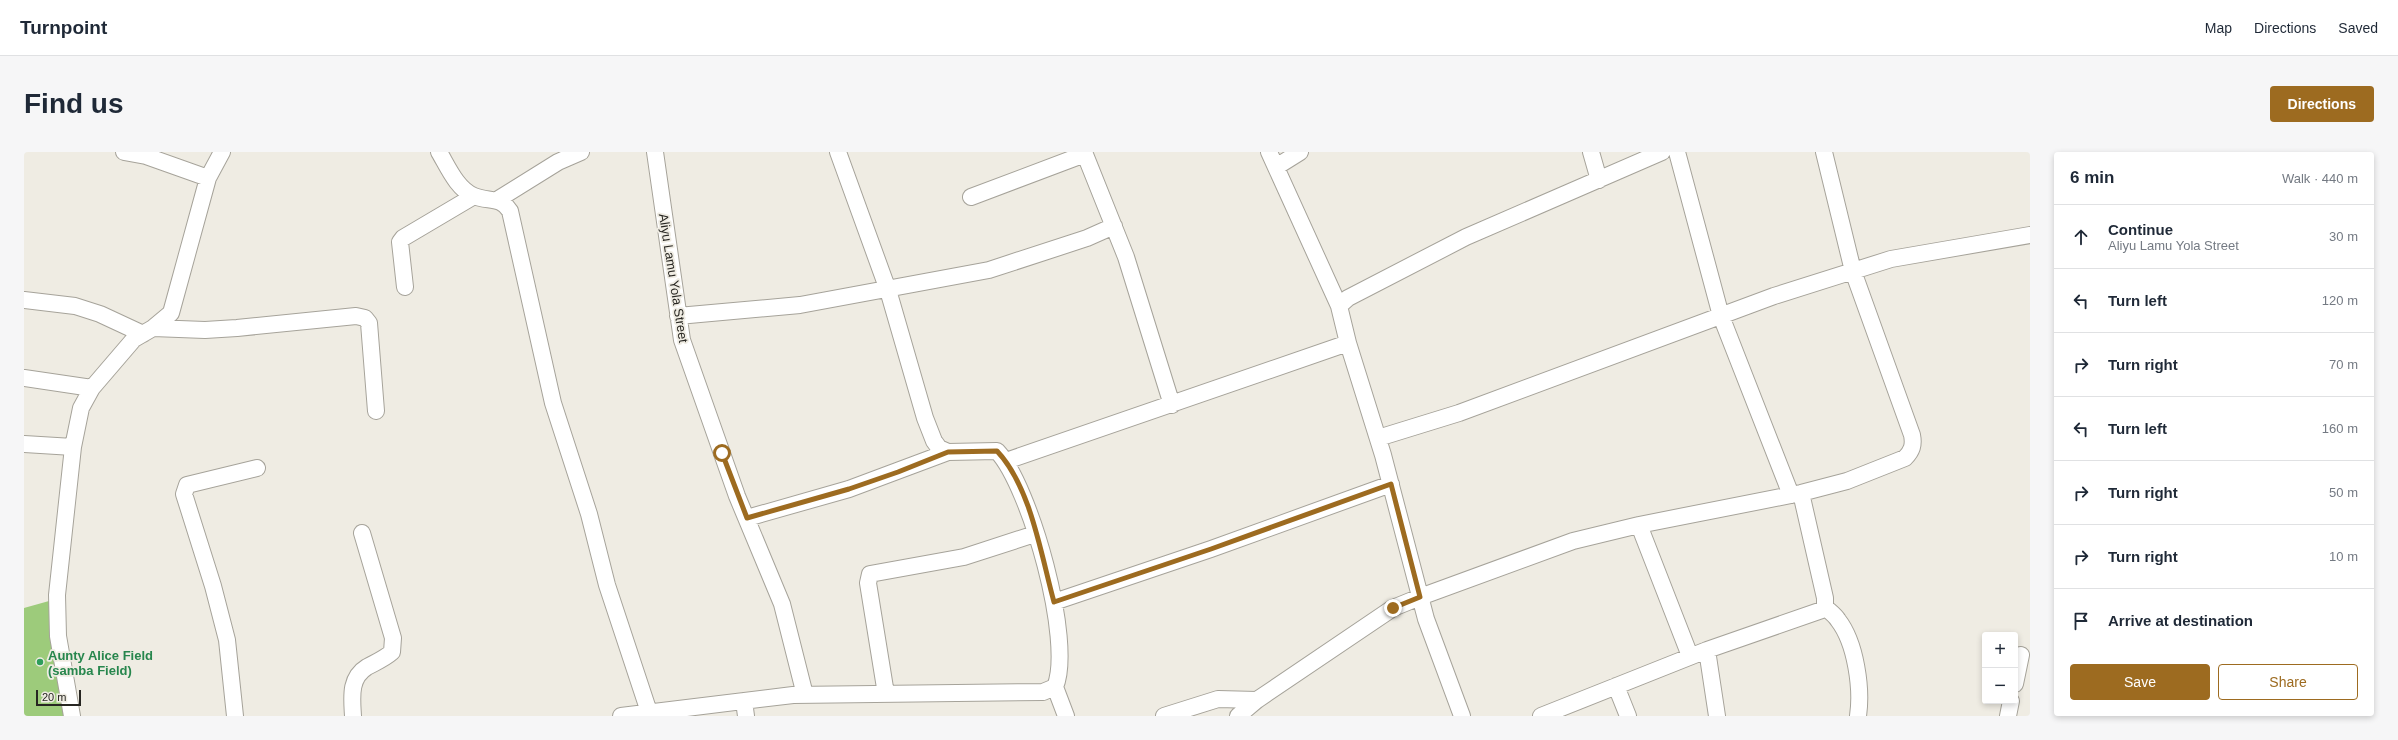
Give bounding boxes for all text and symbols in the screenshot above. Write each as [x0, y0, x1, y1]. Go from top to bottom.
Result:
text: Turnpoint [20, 17, 107, 38]
text: Map [2205, 20, 2232, 36]
text: Directions [2254, 20, 2316, 36]
text: Saved [2338, 20, 2378, 36]
button: Directions [2270, 86, 2374, 122]
text: Find us [24, 88, 124, 119]
text: 6 min [2070, 168, 2114, 187]
text: Walk · 440 m [2282, 171, 2358, 186]
street label: Aliyu Lamu Yola Street [656, 212, 691, 344]
text: Continue [2108, 221, 2173, 238]
icon: ahead [2070, 226, 2092, 248]
text: 30 m [2329, 229, 2358, 244]
text: Aliyu Lamu Yola Street [2108, 238, 2239, 253]
icon: left [2070, 290, 2092, 312]
text: Turn left [2108, 292, 2167, 309]
text: 120 m [2322, 293, 2358, 308]
icon: right [2070, 354, 2092, 376]
text: Turn right [2108, 356, 2178, 373]
text: 70 m [2329, 357, 2358, 372]
icon: left [2070, 418, 2092, 440]
text: Turn left [2108, 420, 2167, 437]
text: 160 m [2322, 421, 2358, 436]
route start [713, 444, 731, 462]
icon: right [2070, 482, 2092, 504]
text: Turn right [2108, 484, 2178, 501]
text: 50 m [2329, 485, 2358, 500]
icon: right [2070, 546, 2092, 568]
text: Turn right [2108, 548, 2178, 565]
text: 10 m [2329, 549, 2358, 564]
route end [1384, 599, 1402, 617]
icon: arrive [2070, 610, 2092, 632]
text: Arrive at destination [2108, 612, 2253, 629]
map controls [1982, 632, 2018, 704]
button: + [1982, 632, 2018, 668]
place label: Aunty Alice Field (samba Field) [48, 648, 153, 678]
marker: Aunty Alice Field (samba Field) [35, 657, 45, 667]
button: Save [2070, 664, 2210, 700]
button: Share [2218, 664, 2358, 700]
button: − [1982, 668, 2018, 704]
scale bar [36, 688, 81, 707]
text: 20 m [42, 691, 66, 703]

